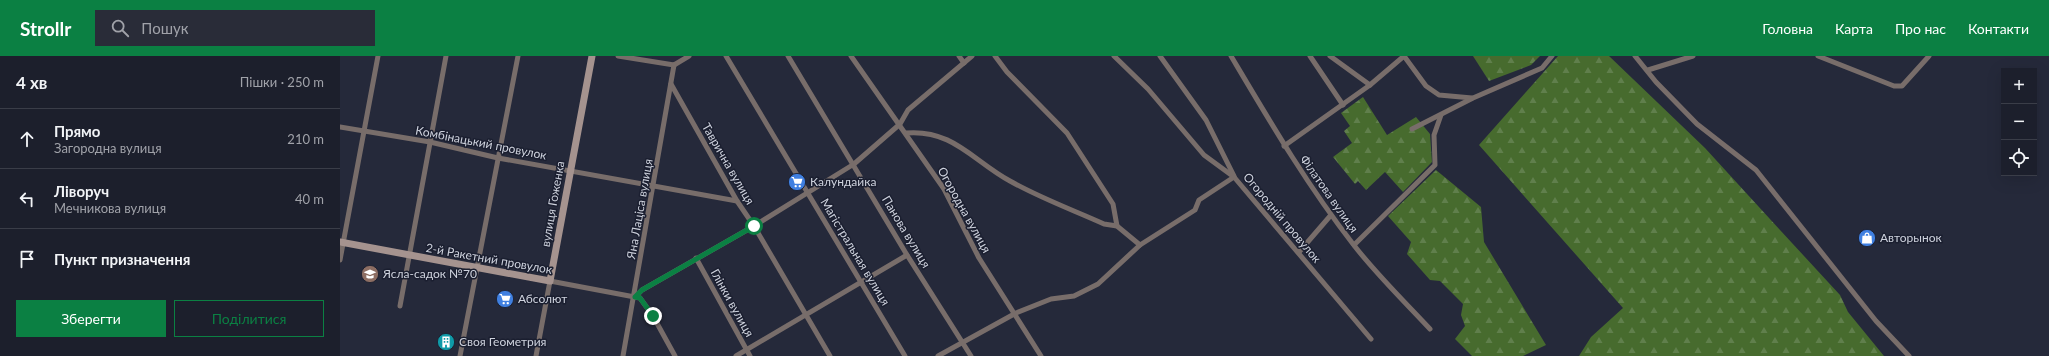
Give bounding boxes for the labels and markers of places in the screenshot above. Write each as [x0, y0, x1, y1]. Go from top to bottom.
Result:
supermarket icon: Калундайка [787, 172, 807, 192]
place label: Калундайка [810, 174, 876, 189]
shop icon: Авторынок [1857, 228, 1877, 248]
place label: Авторынок [1880, 230, 1943, 245]
school or university icon: Ясла-садок №70 [360, 264, 380, 284]
place label: Ясла-садок №70 [382, 266, 477, 281]
supermarket icon: Абсолют [495, 289, 515, 309]
place label: Абсолют [518, 291, 567, 306]
building icon: Своя Геометрия [436, 332, 456, 352]
place label: Своя Геометрия [459, 334, 547, 349]

